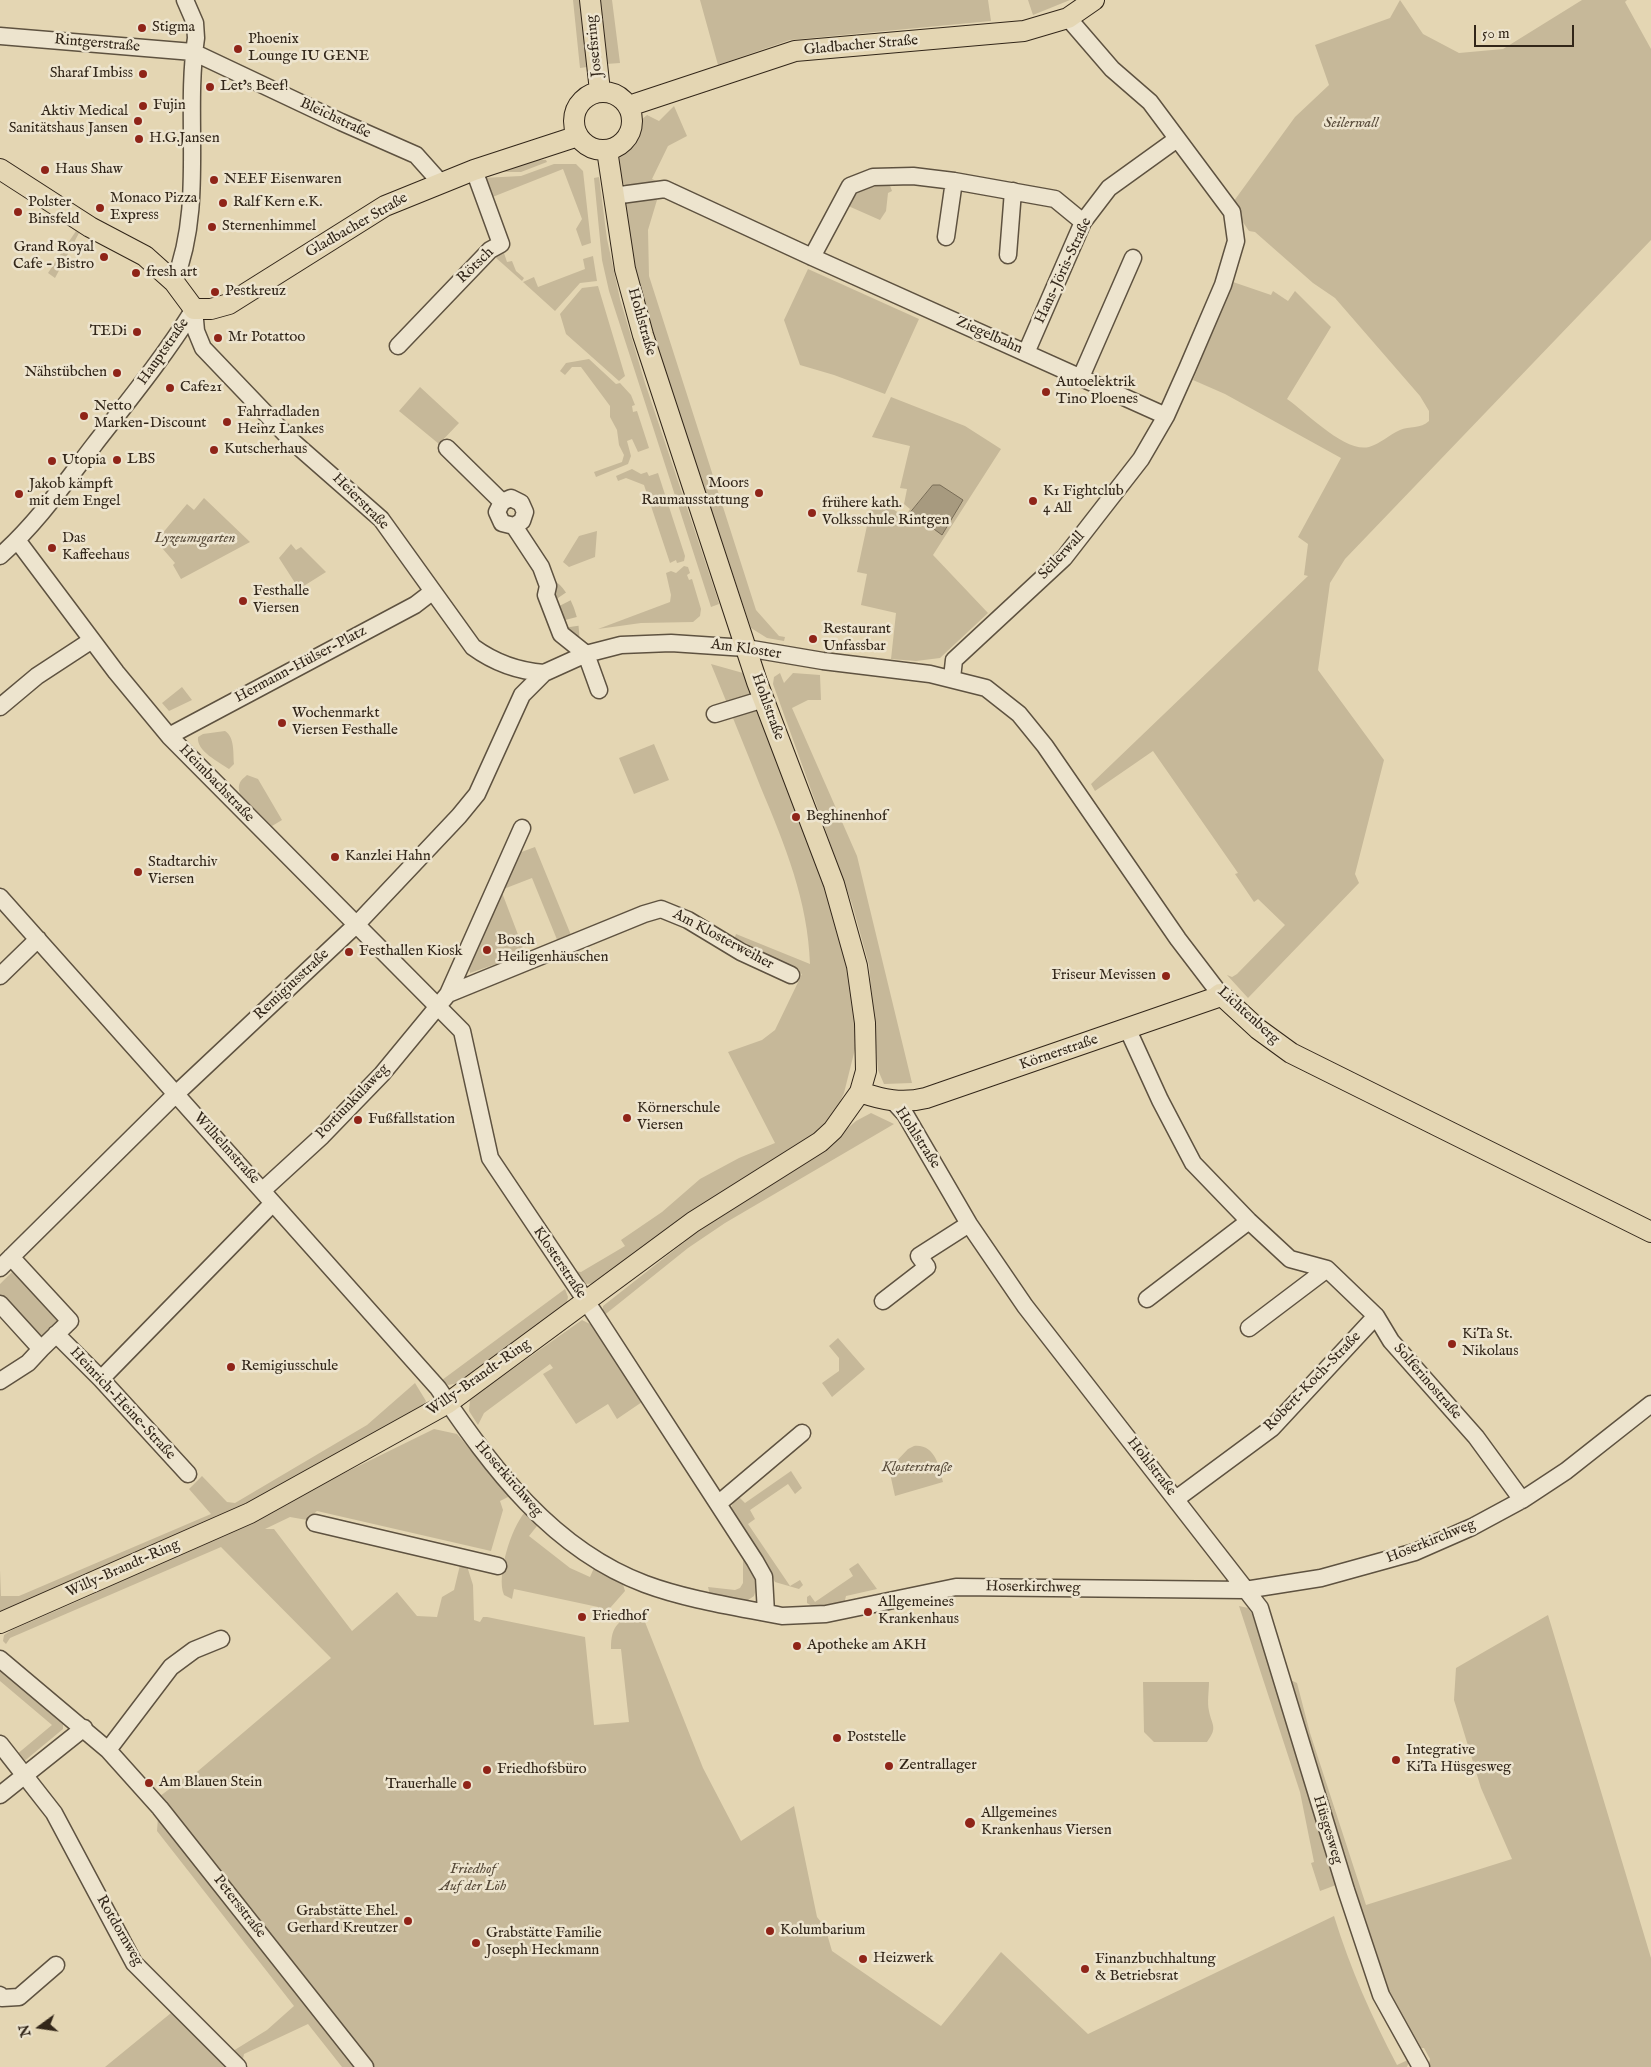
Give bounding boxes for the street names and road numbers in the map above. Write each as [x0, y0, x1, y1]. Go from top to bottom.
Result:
street label: Josefsring [583, 14, 607, 78]
street label: Rintgerstraße [53, 31, 141, 57]
street label: Gladbacher Straße [803, 32, 919, 60]
street label: Bleichstraße [297, 95, 373, 143]
street label: Gladbacher Straße [303, 190, 411, 262]
street label: Hans-Jöris-Straße [1032, 215, 1096, 327]
street label: Rötsch [454, 244, 498, 288]
street label: Hohlstraße [623, 286, 659, 358]
street label: Ziegelbahn [953, 313, 1025, 359]
street label: Hauptstraße [134, 315, 194, 389]
street label: Heierstraße [328, 470, 392, 534]
street label: Seilerwall [1035, 528, 1089, 584]
street label: Hermann-Hülser-Platz [232, 623, 370, 707]
street label: Am Kloster [710, 636, 782, 664]
street label: Hohlstraße [747, 671, 787, 743]
street label: Heimbachstraße [174, 741, 258, 827]
street label: Am Klosterweiher [669, 906, 777, 974]
street label: Remigiusstraße [251, 946, 333, 1024]
street label: Lichtenberg [1213, 983, 1283, 1049]
street label: Körnerstraße [1017, 1031, 1101, 1075]
street label: Portiunkulaweg [313, 1061, 393, 1143]
street label: Hohlstraße [890, 1104, 944, 1172]
street label: Wilhelmstraße [189, 1110, 263, 1188]
street label: Klosterstraße [528, 1224, 590, 1302]
street label: Robert-Koch-Straße [1261, 1328, 1365, 1436]
street label: Willy-Brandt-Ring [424, 1336, 534, 1420]
street label: Solferinostraße [1389, 1340, 1465, 1424]
street label: Heinrich-Heine-Straße [65, 1344, 179, 1464]
street label: Hohlstraße [1122, 1434, 1180, 1500]
street label: Hoserkirchweg [470, 1437, 546, 1521]
street label: Hoserkirchweg [1384, 1516, 1478, 1568]
street label: Willy-Brandt-Ring [64, 1536, 182, 1602]
street label: Hoserkirchweg [985, 1578, 1081, 1598]
street label: Hüsgesweg [1308, 1793, 1346, 1867]
street label: Petersstraße [209, 1872, 269, 1942]
street label: Rotdornweg [92, 1892, 146, 1970]

